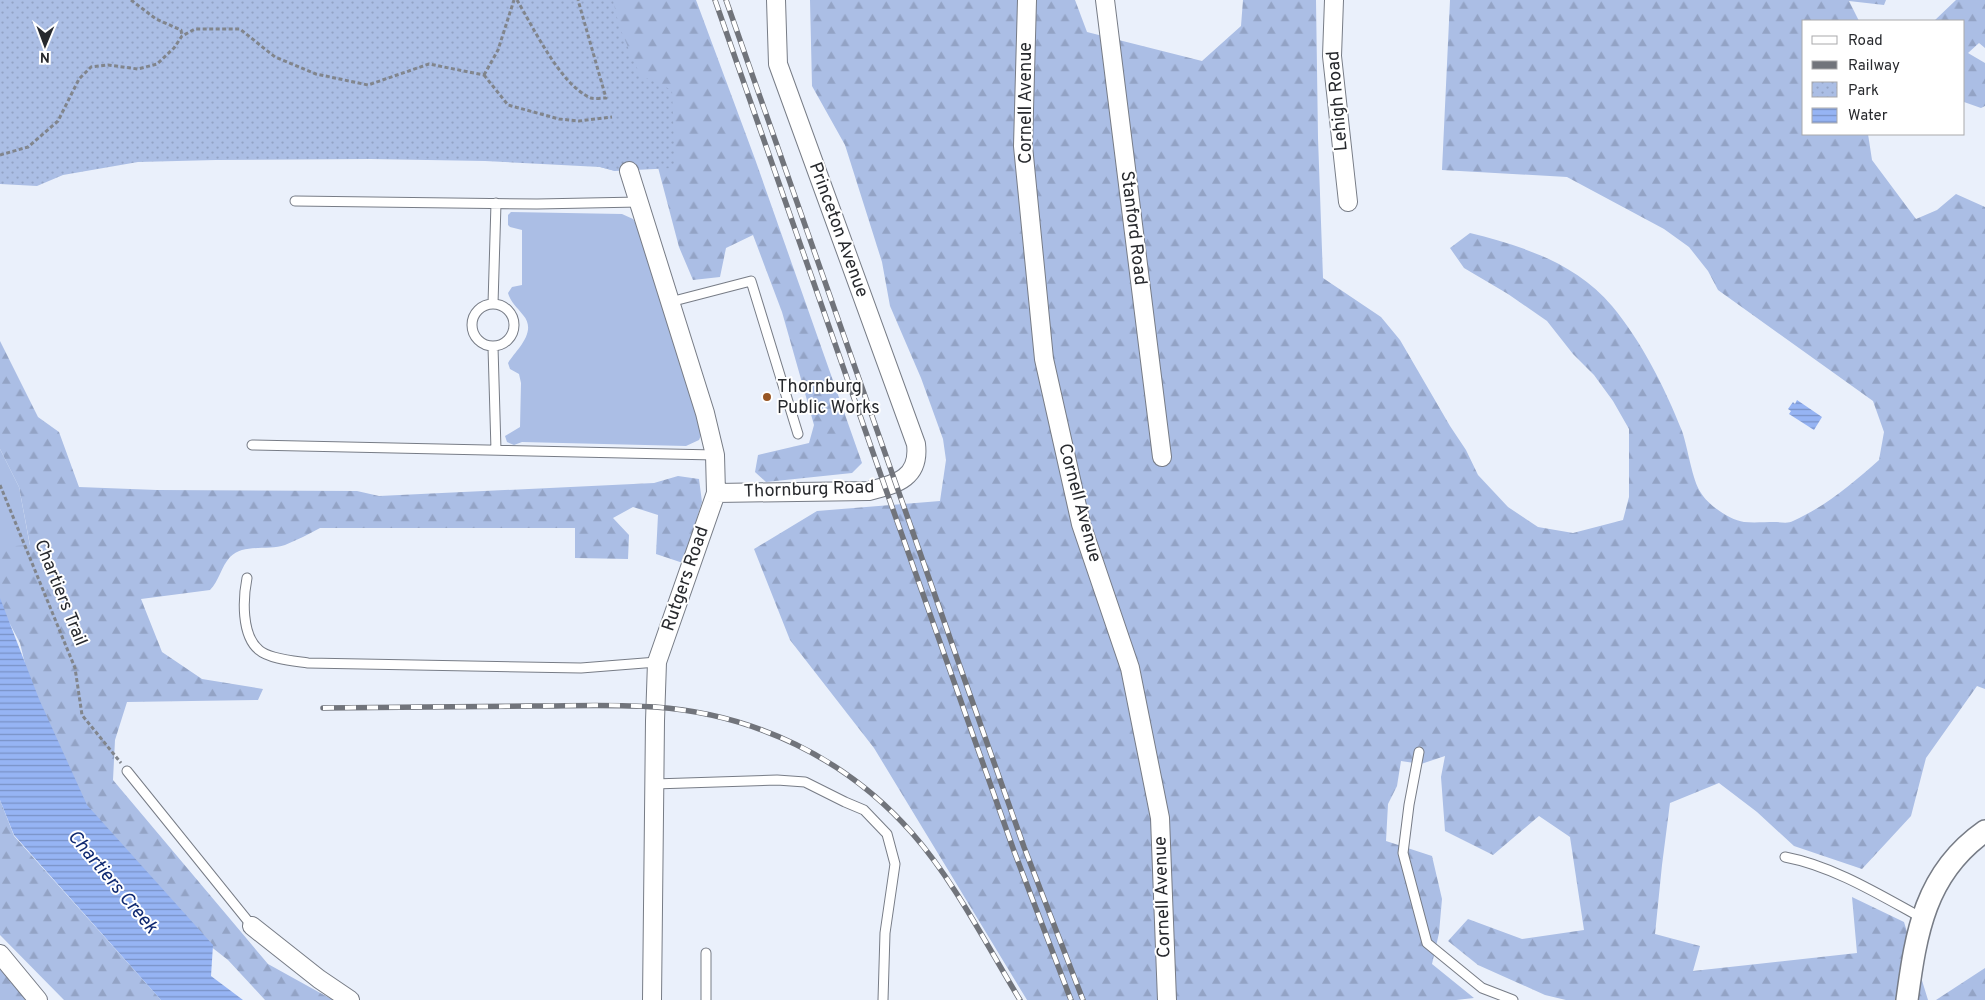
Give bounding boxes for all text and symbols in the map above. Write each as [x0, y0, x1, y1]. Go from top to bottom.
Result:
north arrow [20, 20, 70, 70]
legend [1802, 20, 1965, 135]
text: Road [1848, 32, 1883, 51]
street label: Cornell Avenue [1015, 42, 1038, 164]
text: N [40, 48, 50, 65]
street label: Lehigh Road [1322, 50, 1354, 152]
text: Railway [1848, 57, 1900, 76]
text: Park [1848, 82, 1879, 101]
text: Water [1848, 107, 1888, 126]
street label: Princeton Avenue [803, 159, 873, 301]
street label: Stanford Road [1115, 169, 1151, 287]
place label: Thornburg Public Works [777, 376, 880, 420]
marker: Thornburg Public Works [761, 391, 773, 403]
street label: Cornell Avenue [1052, 441, 1106, 565]
street label: Thornburg Road [743, 476, 875, 504]
street label: Rutgers Road [657, 523, 715, 635]
street label: Chartiers Trail [28, 536, 92, 650]
water label: Chartiers Creek [62, 825, 163, 939]
street label: Cornell Avenue [1149, 836, 1177, 958]

